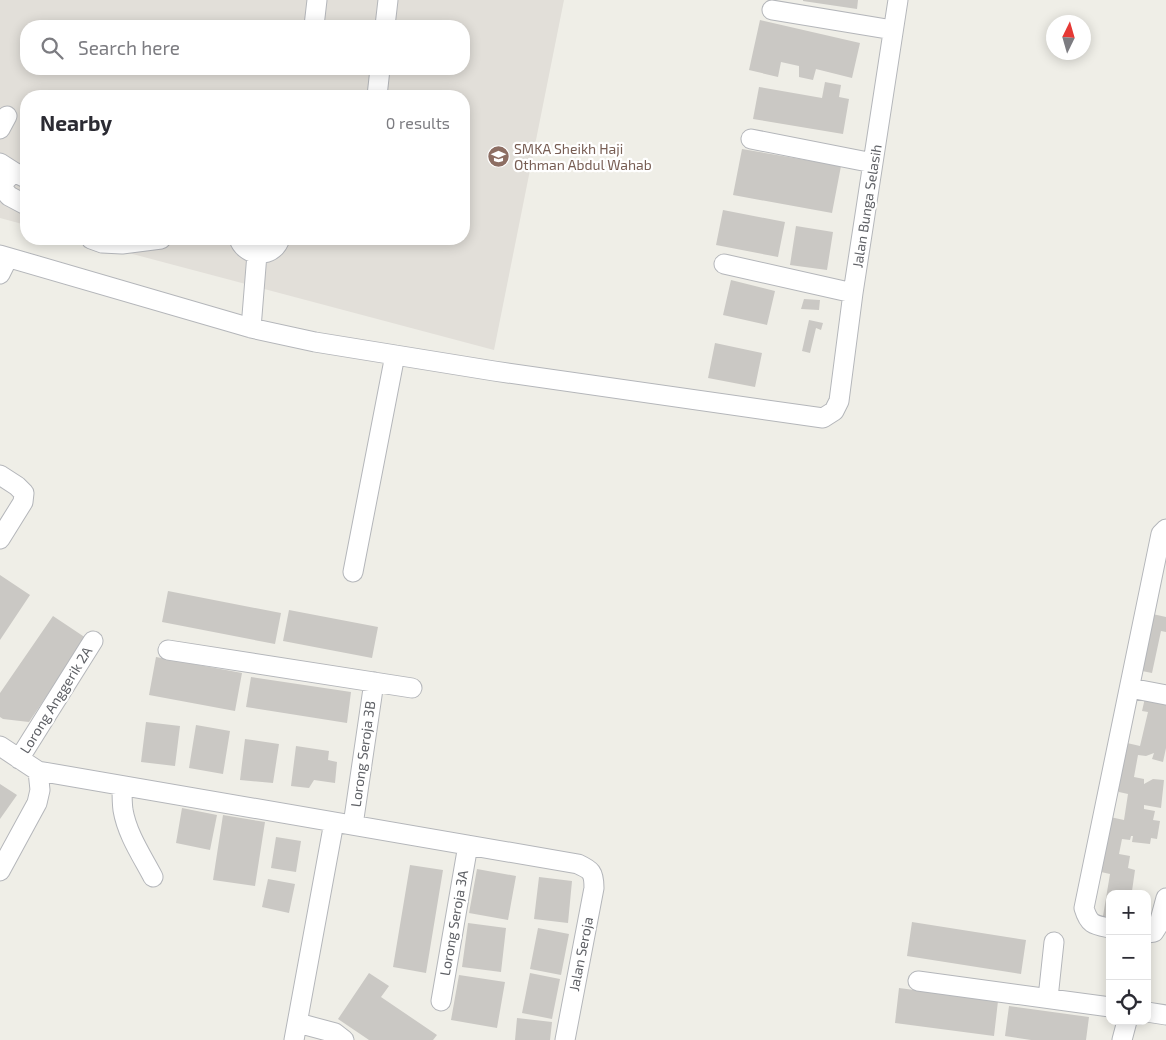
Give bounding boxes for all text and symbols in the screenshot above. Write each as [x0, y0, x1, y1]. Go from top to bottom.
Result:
north arrow [1046, 15, 1091, 60]
search box [20, 20, 470, 75]
icon: search [38, 34, 66, 62]
text: Search here [78, 36, 180, 59]
text: Nearby [40, 110, 112, 135]
text: 0 results [386, 113, 450, 132]
place label: SMKA Sheikh Haji Othman Abdul Wahab [514, 140, 652, 173]
street label: Jalan Bunga Selasih [848, 143, 885, 269]
school or university icon: SMKA Sheikh Haji Othman Abdul Wahab [486, 145, 510, 169]
street label: Lorong Anggerik 2A [16, 643, 96, 756]
street label: Lorong Seroja 3B [347, 700, 378, 808]
street label: Lorong Seroja 3A [436, 868, 471, 977]
map controls [1106, 890, 1151, 1025]
button: + [1106, 890, 1151, 935]
street label: Jalan Seroja [565, 915, 596, 993]
button: − [1106, 935, 1151, 980]
button: locate [1106, 980, 1151, 1025]

